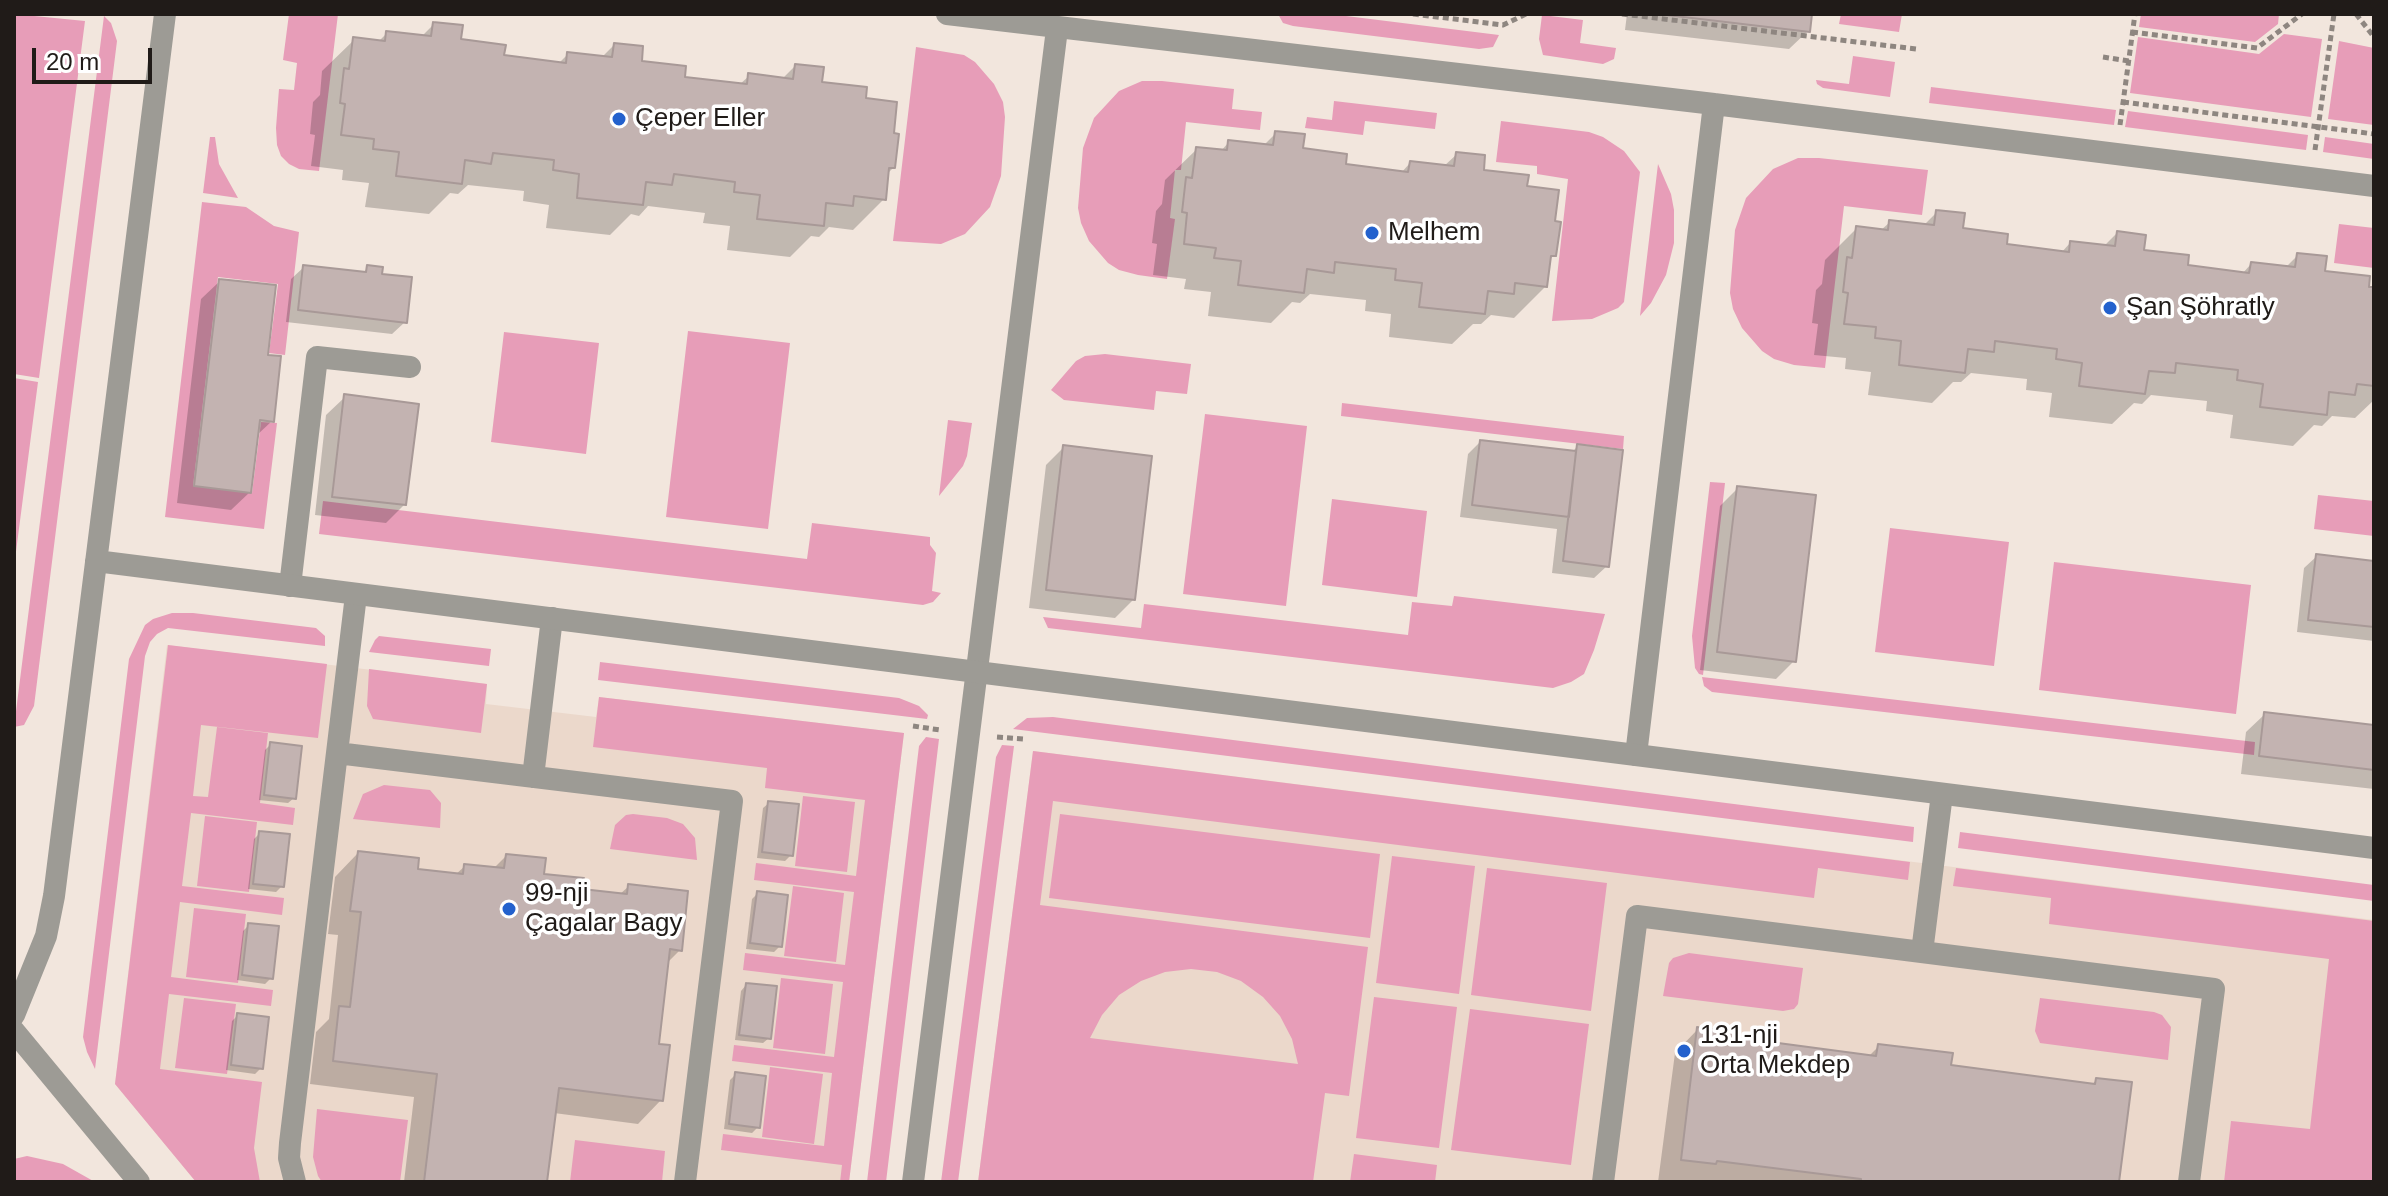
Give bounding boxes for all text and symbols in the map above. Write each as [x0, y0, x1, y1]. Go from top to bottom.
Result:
scale bar [36, 32, 156, 82]
text: 20 m [46, 48, 99, 75]
place label: Çeper Eller [635, 103, 765, 135]
marker: Çeper Eller [610, 110, 628, 128]
place label: Melhem [1388, 217, 1480, 249]
marker: Melhem [1363, 224, 1381, 242]
place label: Şan Şöhratly [2126, 292, 2275, 324]
marker: Şan Şöhratly [2101, 299, 2119, 317]
place label: 99-nji Çagalar Bagy [525, 878, 683, 940]
marker: 99-nji Çagalar Bagy [500, 900, 518, 918]
place label: 131-nji Orta Mekdep [1700, 1020, 1850, 1082]
marker: 131-nji Orta Mekdep [1675, 1042, 1693, 1060]

